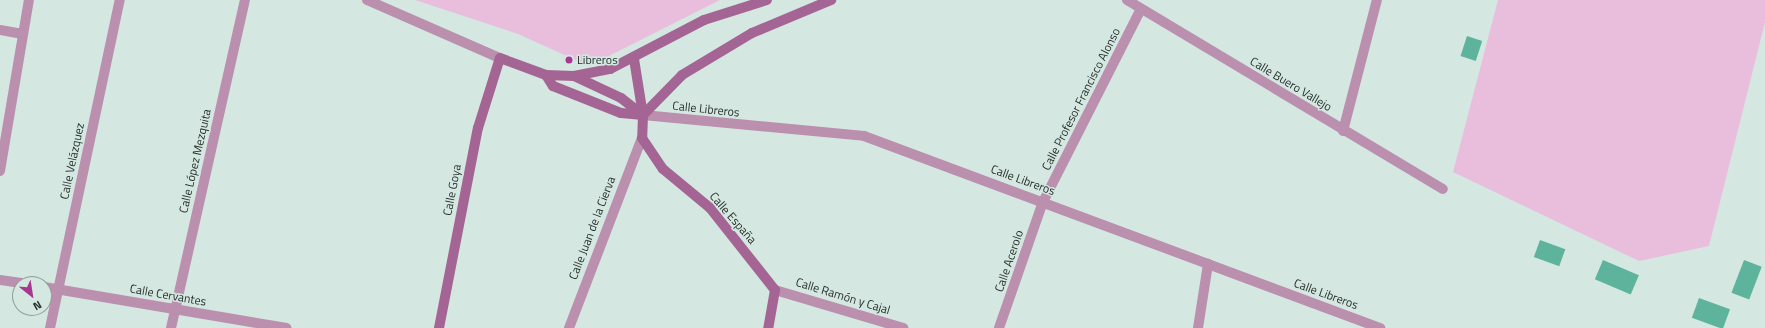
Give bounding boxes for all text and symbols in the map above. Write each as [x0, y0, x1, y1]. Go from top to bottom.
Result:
street label: Calle Profesor Francisco Alonso [1039, 25, 1123, 173]
place label: Libreros [577, 53, 618, 67]
street label: Calle Buero Vallejo [1247, 54, 1335, 114]
marker: Libreros [564, 55, 574, 65]
street label: Calle Libreros [672, 98, 740, 120]
street label: Calle López Mezquita [176, 108, 214, 214]
street label: Calle Velázquez [57, 121, 87, 201]
street label: Calle Libreros [989, 162, 1057, 198]
street label: Calle Goya [440, 163, 464, 217]
street label: Calle Juan de la Cierva [566, 174, 618, 282]
street label: Calle España [707, 189, 759, 247]
street label: Calle Acerolo [992, 228, 1026, 294]
street label: Calle Ramón y Cajal [794, 275, 892, 317]
north arrow [12, 276, 52, 316]
street label: Calle Libreros [1292, 276, 1360, 312]
street label: Calle Cervantes [129, 281, 207, 309]
text: N [30, 297, 45, 314]

